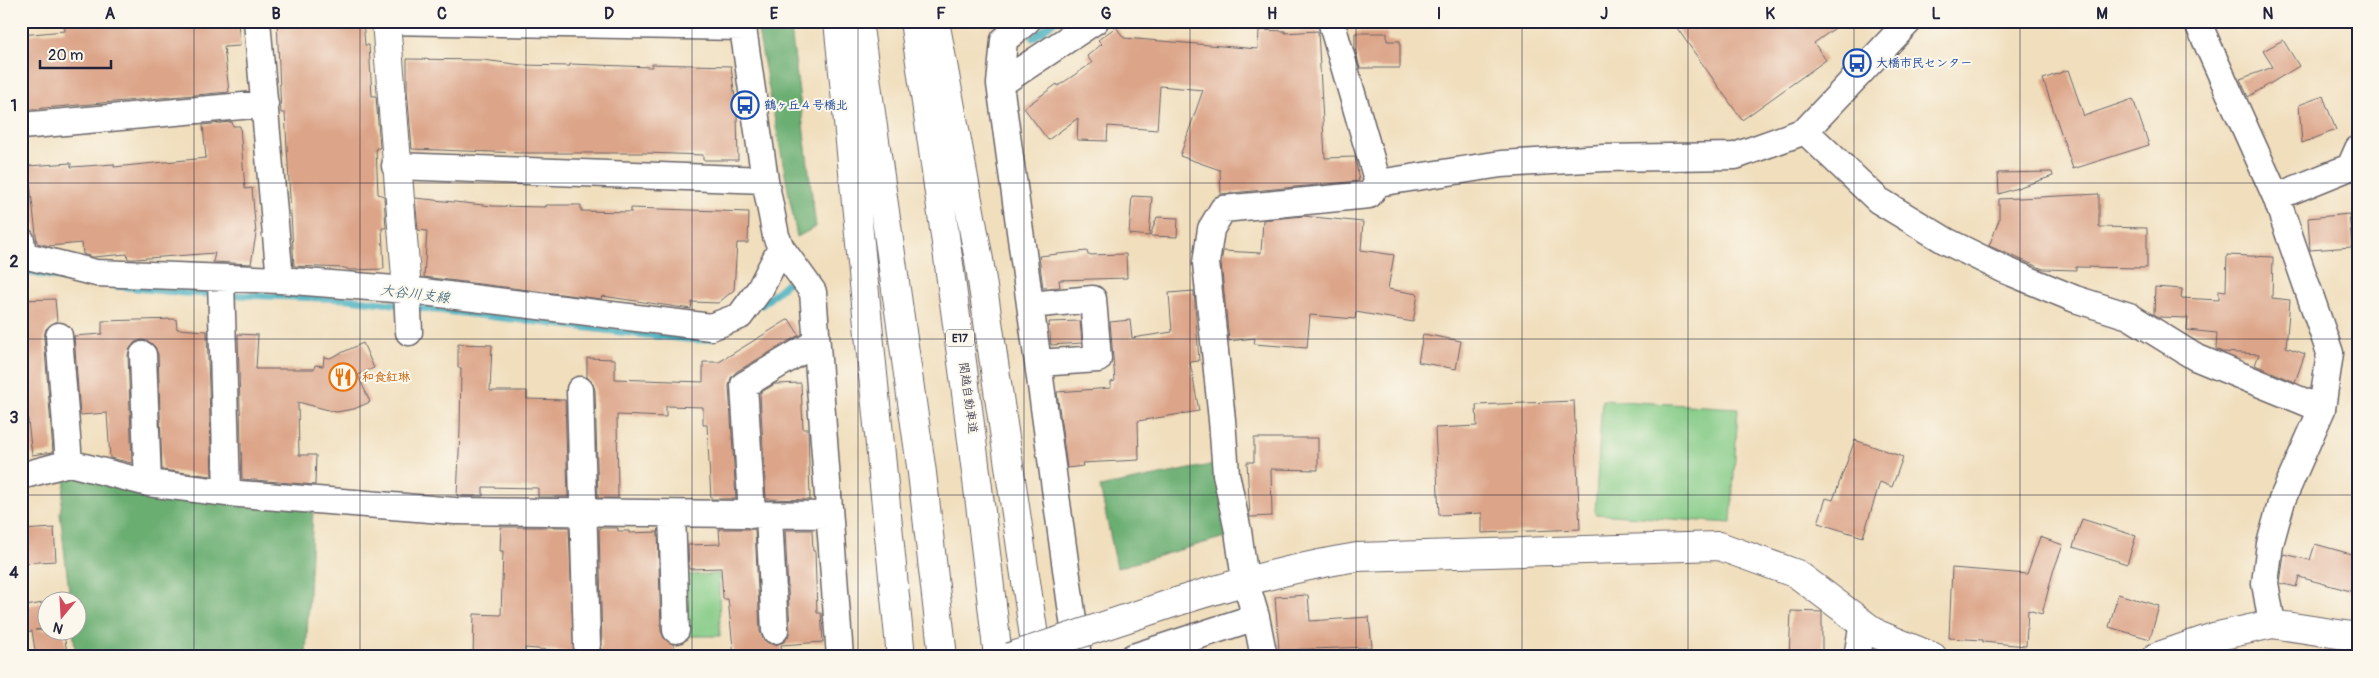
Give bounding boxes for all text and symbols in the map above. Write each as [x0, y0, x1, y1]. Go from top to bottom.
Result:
text: A [105, 4, 116, 24]
text: B [271, 4, 281, 24]
text: C [437, 4, 447, 24]
text: D [604, 4, 614, 24]
text: E [770, 4, 779, 24]
text: F [936, 4, 946, 24]
text: G [1101, 4, 1112, 24]
text: H [1267, 4, 1277, 24]
text: I [1437, 4, 1441, 24]
text: J [1600, 4, 1608, 24]
text: K [1765, 4, 1775, 24]
text: L [1931, 4, 1941, 24]
text: M [2096, 4, 2108, 24]
text: N [2263, 4, 2274, 24]
scale bar [40, 38, 111, 70]
text: 20 m [48, 46, 83, 65]
bus stop icon: 大橋市民センター [1842, 48, 1872, 78]
place label: 大橋市民センター [1876, 56, 1972, 71]
bus stop icon: 鶴ヶ丘４号橋北 [730, 90, 760, 120]
text: 1 [11, 96, 17, 116]
place label: 鶴ヶ丘４号橋北 [764, 98, 848, 113]
text: 2 [10, 252, 19, 272]
water label: 大谷川支線 [379, 281, 452, 307]
road number: E17 [946, 329, 974, 346]
street label: 関越自動車道 [956, 361, 980, 435]
restaurant icon: 和食紅琳 [328, 362, 358, 392]
place label: 和食紅琳 [362, 370, 411, 385]
text: 3 [10, 408, 19, 428]
text: 4 [9, 563, 19, 583]
north arrow [38, 590, 88, 640]
text: N [51, 618, 65, 637]

